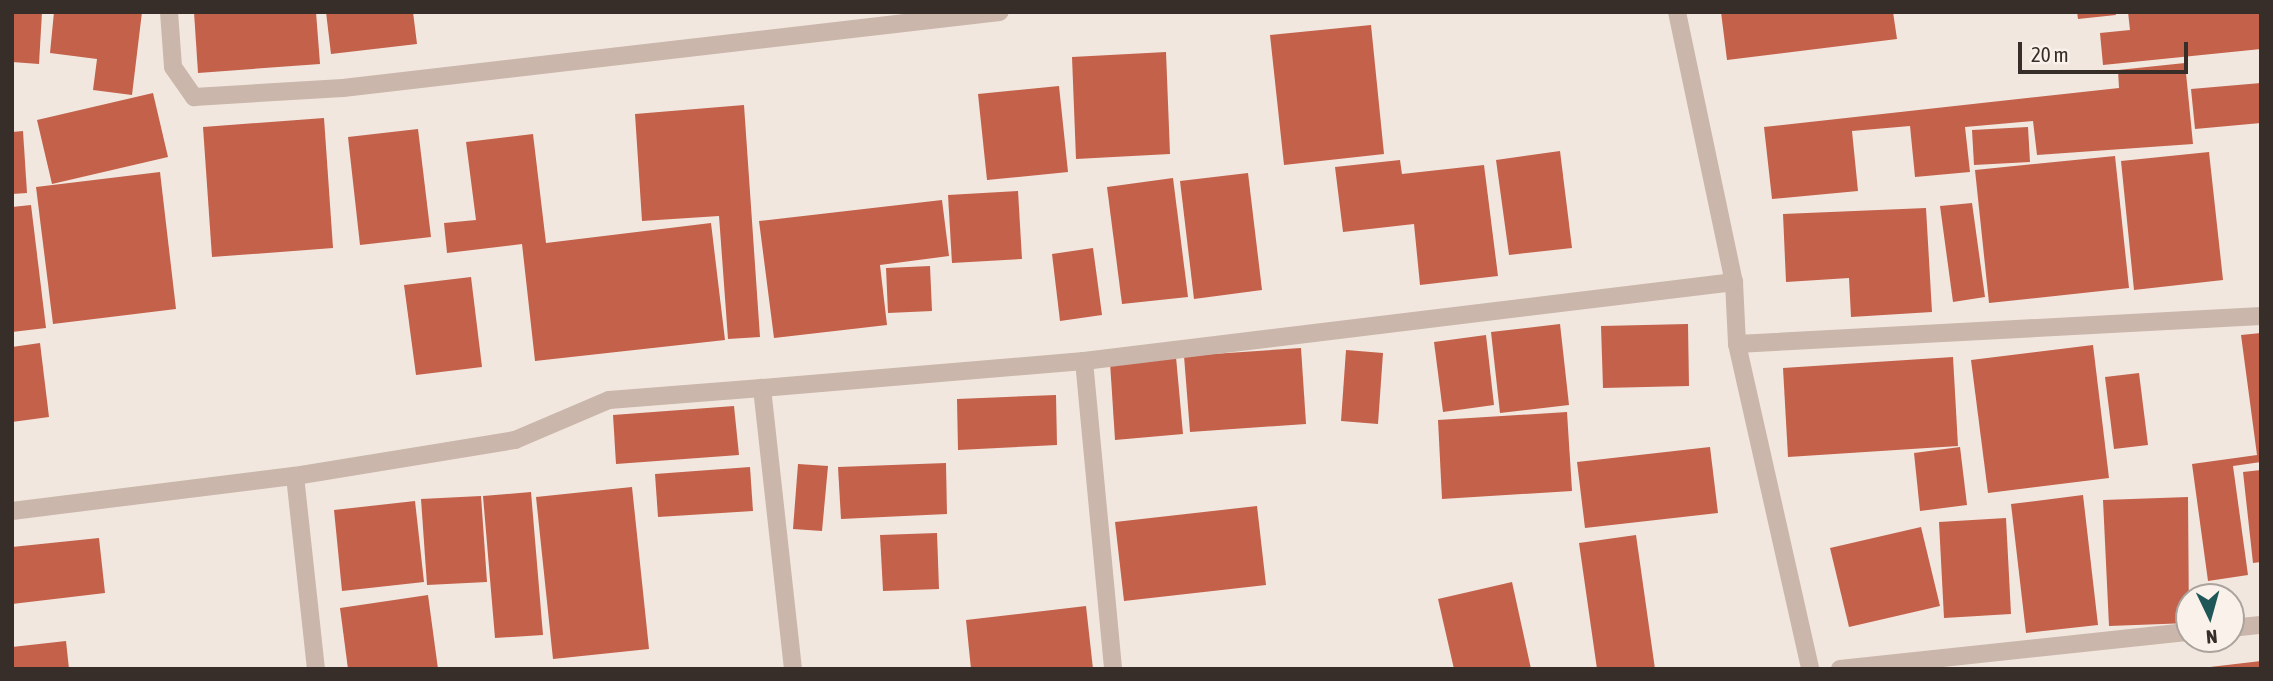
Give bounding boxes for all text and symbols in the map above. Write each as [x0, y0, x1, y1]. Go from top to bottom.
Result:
scale bar [2021, 28, 2191, 72]
text: 20 m [2031, 42, 2069, 66]
north arrow [2175, 583, 2245, 653]
text: N [2205, 625, 2218, 648]

